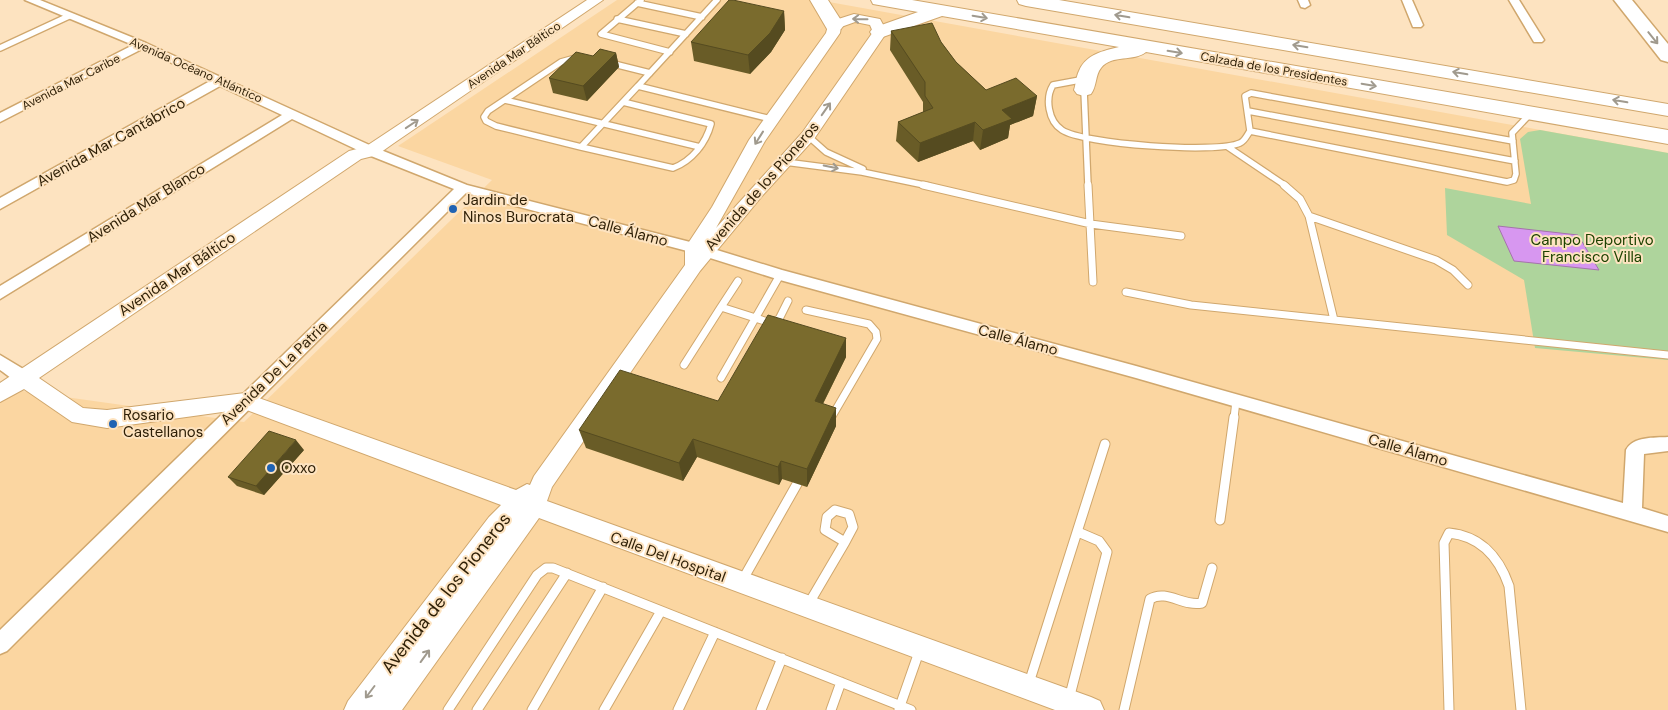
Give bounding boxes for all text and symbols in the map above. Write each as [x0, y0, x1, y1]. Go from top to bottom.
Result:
one-way arrow [1115, 11, 1131, 21]
one-way arrow [972, 13, 988, 23]
one-way arrow [852, 14, 868, 24]
street label: Avenida Mar Báltico [464, 18, 564, 92]
one-way arrow [1648, 31, 1659, 44]
street label: Avenida Océano Atlántico [127, 33, 265, 107]
one-way arrow [1292, 41, 1308, 51]
one-way arrow [1166, 47, 1182, 57]
street label: Calzada de los Presidentes [1199, 48, 1349, 90]
street label: Avenida Mar Caribe [19, 50, 123, 114]
one-way arrow [1452, 67, 1468, 77]
one-way arrow [1361, 80, 1377, 90]
street label: Avenida Mar Cantábrico [33, 93, 189, 191]
one-way arrow [1612, 96, 1628, 106]
one-way arrow [821, 102, 831, 116]
street label: Avenida de los Pioneros [700, 117, 824, 255]
one-way arrow [404, 119, 418, 129]
one-way arrow [753, 130, 763, 144]
street label: Avenida Mar Blanco [83, 158, 209, 248]
one-way arrow [823, 163, 839, 172]
place label: Jardin de Ninos Burocrata [463, 190, 574, 227]
marker: Jardin de Ninos Burocrata [447, 203, 459, 215]
street label: Calle Álamo [586, 211, 670, 251]
street label: Avenida Mar Báltico [115, 227, 239, 321]
park label: Campo Deportivo Francisco Villa [1530, 230, 1654, 267]
street label: Avenida De La Patria [216, 317, 332, 429]
street label: Calle Álamo [976, 320, 1060, 360]
place label: Rosario Castellanos [123, 405, 203, 442]
marker: Rosario Castellanos [107, 418, 119, 430]
street label: Calle Álamo [1366, 429, 1450, 471]
place label: Oxxo [281, 458, 316, 478]
marker: Oxxo [265, 462, 277, 474]
street label: Avenida de los Pioneros [376, 508, 516, 678]
street label: Calle Del Hospital [608, 527, 728, 587]
one-way arrow [420, 650, 430, 664]
one-way arrow [365, 686, 376, 699]

